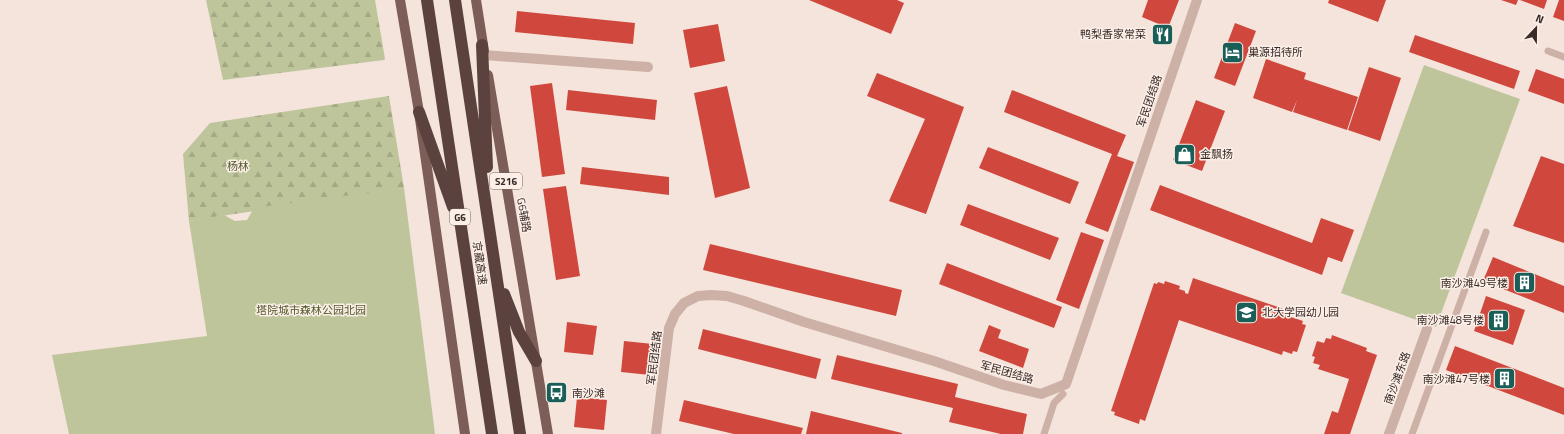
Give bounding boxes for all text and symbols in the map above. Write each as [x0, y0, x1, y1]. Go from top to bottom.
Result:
north arrow [1516, 8, 1556, 48]
text: N [1533, 10, 1546, 28]
restaurant icon: 鸭梨香家常菜 [1149, 21, 1175, 47]
place label: 鸭梨香家常菜 [1080, 26, 1146, 42]
hotel icon: 巢源招待所 [1219, 39, 1245, 65]
place label: 巢源招待所 [1248, 44, 1303, 60]
street label: 军民团结路 [1132, 72, 1166, 130]
shop icon: 金飘扬 [1171, 141, 1197, 167]
place label: 金飘扬 [1200, 146, 1233, 162]
park label: 杨林 [227, 158, 249, 174]
road number: S216 [490, 173, 522, 189]
street label: G6辅路 [513, 196, 535, 234]
road number: G6 [450, 209, 470, 225]
street label: 京藏高速 [469, 240, 491, 286]
building icon: 南沙滩49号楼 [1511, 270, 1537, 296]
place label: 南沙滩49号楼 [1441, 275, 1508, 291]
school or university icon: 北大学园幼儿园 [1233, 299, 1259, 325]
park label: 塔院城市森林公园北园 [256, 302, 366, 318]
place label: 北大学园幼儿园 [1262, 304, 1339, 320]
building icon: 南沙滩48号楼 [1486, 307, 1512, 333]
place label: 南沙滩48号楼 [1417, 312, 1484, 328]
street label: 军民团结路 [643, 330, 665, 386]
street label: 南沙滩东路 [1380, 349, 1414, 407]
street label: 军民团结路 [978, 357, 1036, 387]
building icon: 南沙滩47号楼 [1492, 366, 1518, 392]
place label: 南沙滩47号楼 [1423, 371, 1490, 387]
bus stop icon: 南沙滩 [544, 380, 570, 406]
place label: 南沙滩 [572, 385, 605, 401]

